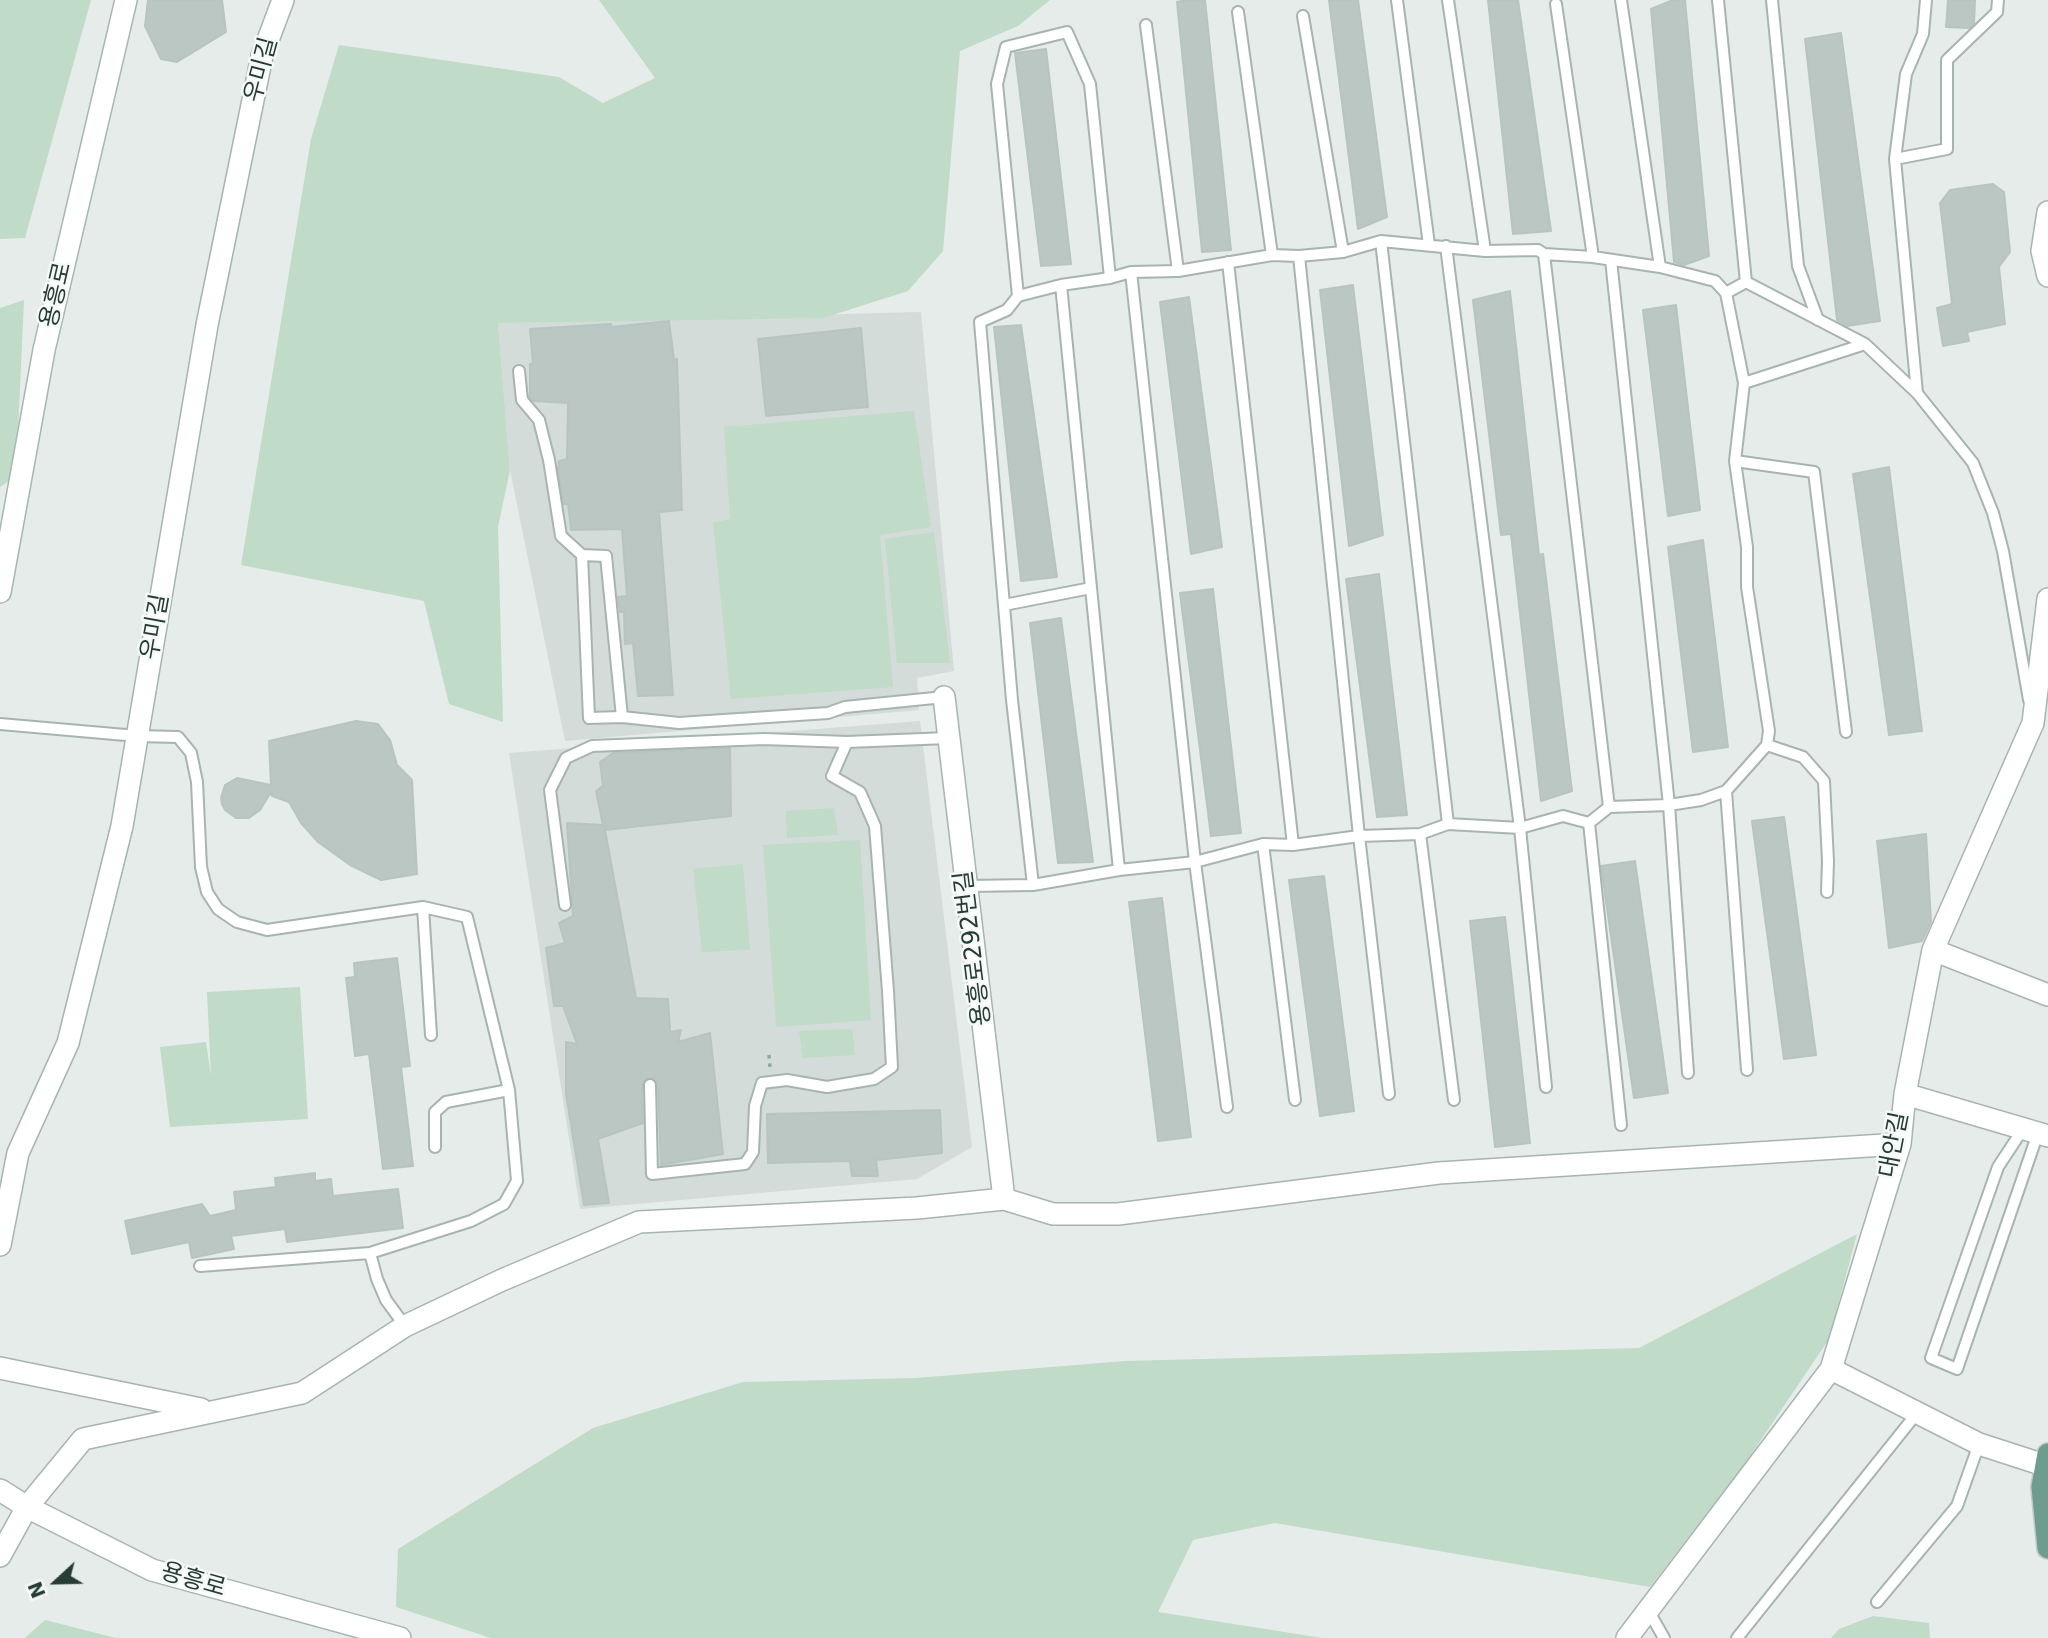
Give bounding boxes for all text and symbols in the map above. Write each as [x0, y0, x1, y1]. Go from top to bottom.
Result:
street label: 우미길 [240, 34, 284, 106]
street label: 용흥로 [36, 259, 78, 331]
street label: 우미길 [136, 592, 176, 662]
street label: 용흥로292번길 [950, 869, 998, 1027]
street label: 대안길 [1875, 1110, 1915, 1180]
north arrow [21, 1547, 91, 1617]
street label: 용흥로 [157, 1558, 229, 1604]
text: N [23, 1578, 50, 1601]

